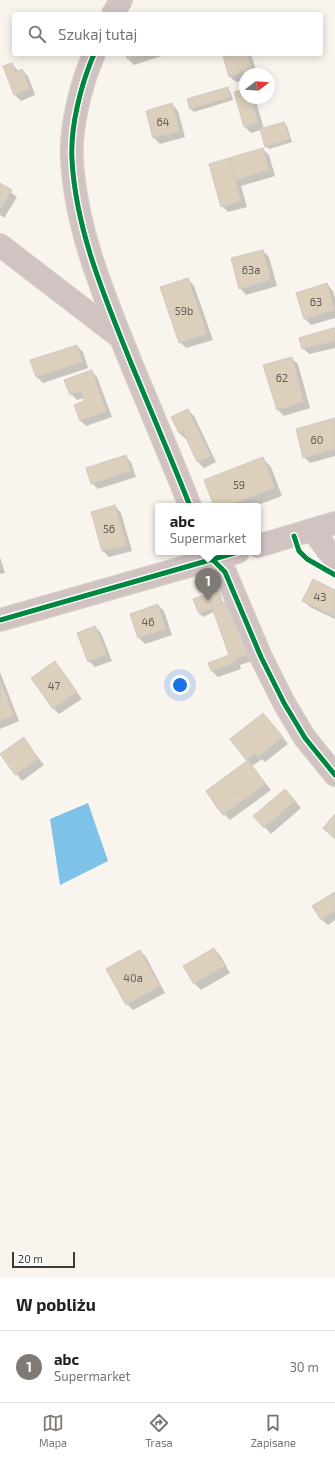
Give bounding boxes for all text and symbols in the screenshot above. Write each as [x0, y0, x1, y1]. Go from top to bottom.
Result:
search box [12, 12, 323, 56]
icon: search [26, 23, 48, 45]
text: Szukaj tutaj [58, 25, 137, 43]
north arrow [239, 68, 275, 104]
house number: 64 [156, 115, 170, 128]
house number: 63a [242, 263, 260, 276]
house number: 63 [310, 295, 322, 308]
house number: 59b [175, 304, 193, 317]
house number: 62 [276, 371, 288, 384]
house number: 60 [311, 433, 323, 446]
house number: 59 [233, 478, 245, 491]
popup [155, 503, 261, 555]
text: abc [170, 512, 195, 530]
house number: 56 [103, 522, 115, 535]
text: Supermarket [170, 530, 246, 546]
pin: 1 [195, 568, 221, 601]
house number: 43 [314, 590, 326, 603]
house number: 46 [141, 615, 155, 628]
your location [170, 675, 190, 695]
house number: 47 [48, 679, 61, 692]
house number: 40a [123, 971, 143, 984]
scale bar [12, 1250, 75, 1269]
text: 20 m [18, 1252, 43, 1265]
text: W pobliżu [16, 1294, 96, 1314]
text: abc [54, 1350, 79, 1368]
text: 1 [26, 1359, 32, 1375]
text: 30 m [290, 1359, 319, 1375]
text: Supermarket [54, 1368, 131, 1384]
tab: Mapa [39, 1412, 67, 1449]
tab: Trasa [145, 1412, 173, 1449]
tab: Zapisane [251, 1412, 296, 1449]

